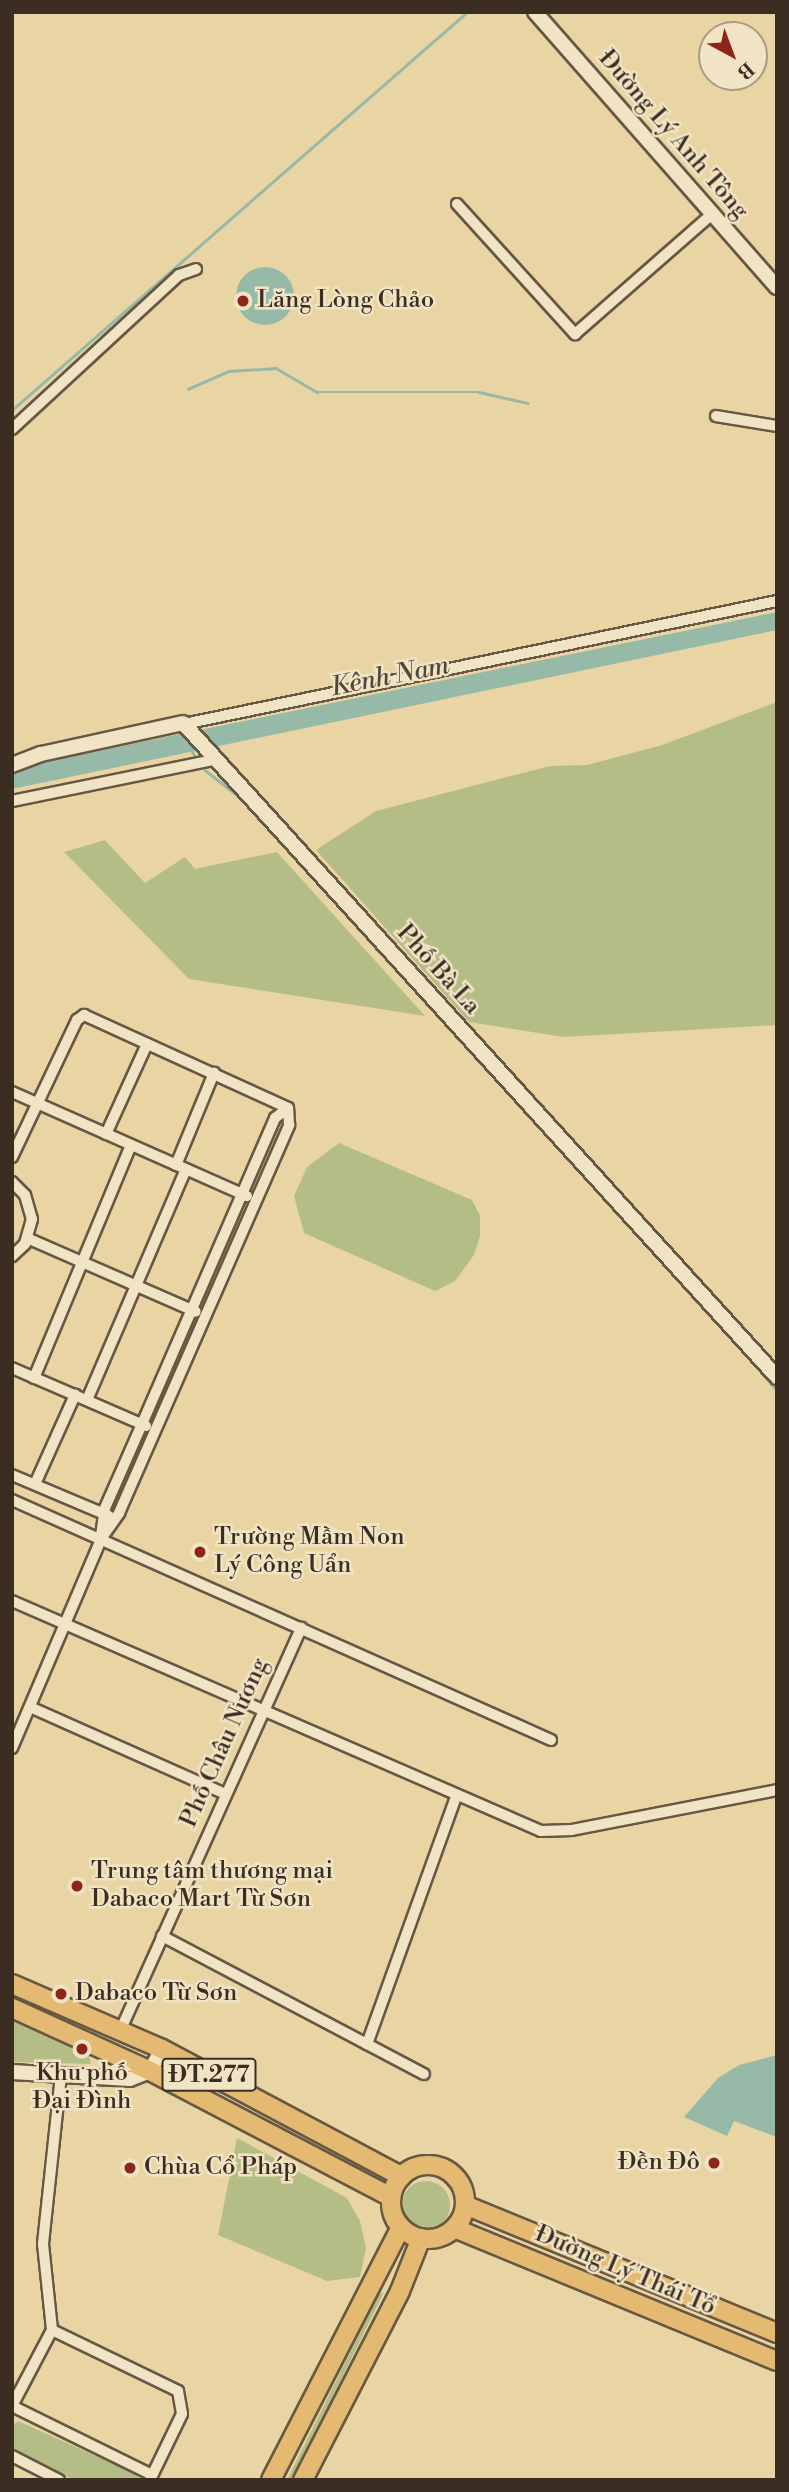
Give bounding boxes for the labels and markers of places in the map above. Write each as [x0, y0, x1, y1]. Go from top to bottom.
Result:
place label: Lăng Lòng Chảo [257, 287, 434, 315]
marker: Lăng Lòng Chảo [235, 293, 251, 309]
place label: Trường Mầm Non Lý Công Uẩn [214, 1524, 404, 1580]
marker: Trường Mầm Non Lý Công Uẩn [192, 1544, 208, 1560]
place label: Trung tâm thương mại Dabaco Mart Từ Sơn [91, 1858, 333, 1914]
marker: Trung tâm thương mại Dabaco Mart Từ Sơn [69, 1878, 85, 1894]
place label: Dabaco Từ Sơn [75, 1980, 237, 2008]
marker: Dabaco Từ Sơn [53, 1986, 69, 2002]
marker: Khu phố Đại Đình [74, 2041, 90, 2057]
place label: Khu phố Đại Đình [33, 2060, 131, 2116]
place label: Đền Đô [618, 2149, 700, 2177]
place label: Chùa Cổ Pháp [144, 2154, 297, 2182]
marker: Đền Đô [706, 2155, 722, 2171]
marker: Chùa Cổ Pháp [122, 2160, 138, 2176]

